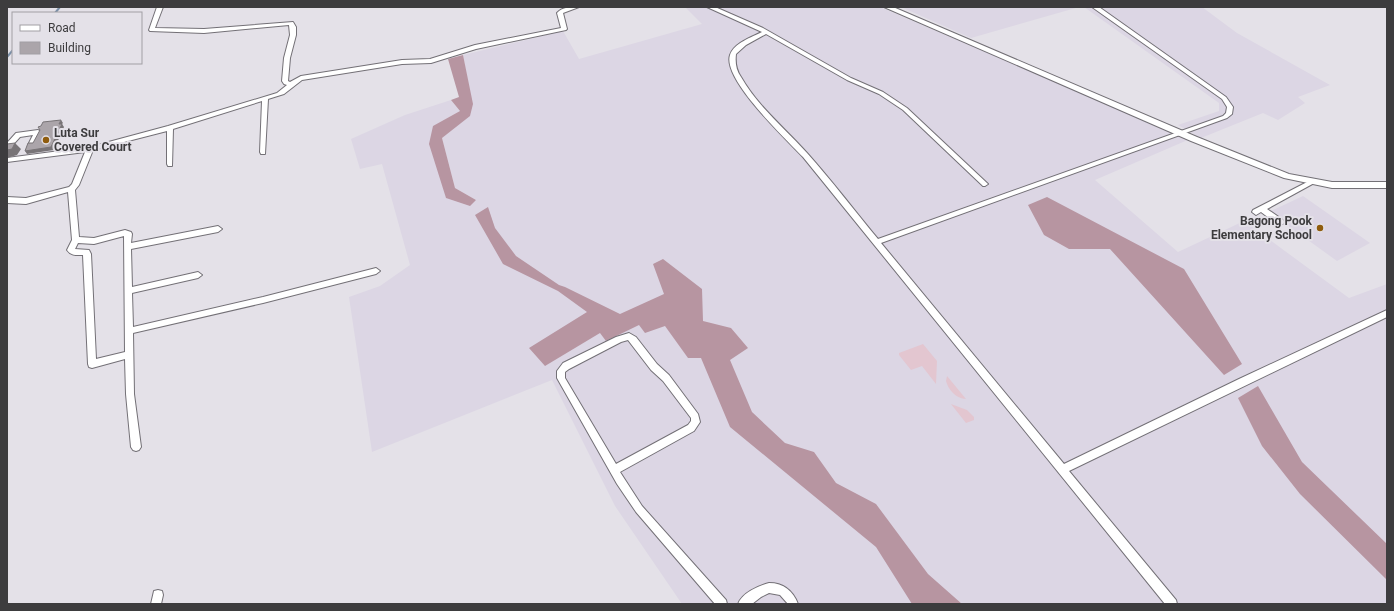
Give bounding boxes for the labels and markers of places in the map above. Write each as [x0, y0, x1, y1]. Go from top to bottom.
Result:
place label: Luta Sur Covered Court [54, 126, 132, 154]
marker: Luta Sur Covered Court [41, 135, 51, 145]
place label: Bagong Pook Elementary School [1211, 214, 1313, 242]
marker: Bagong Pook Elementary School [1315, 223, 1325, 233]

